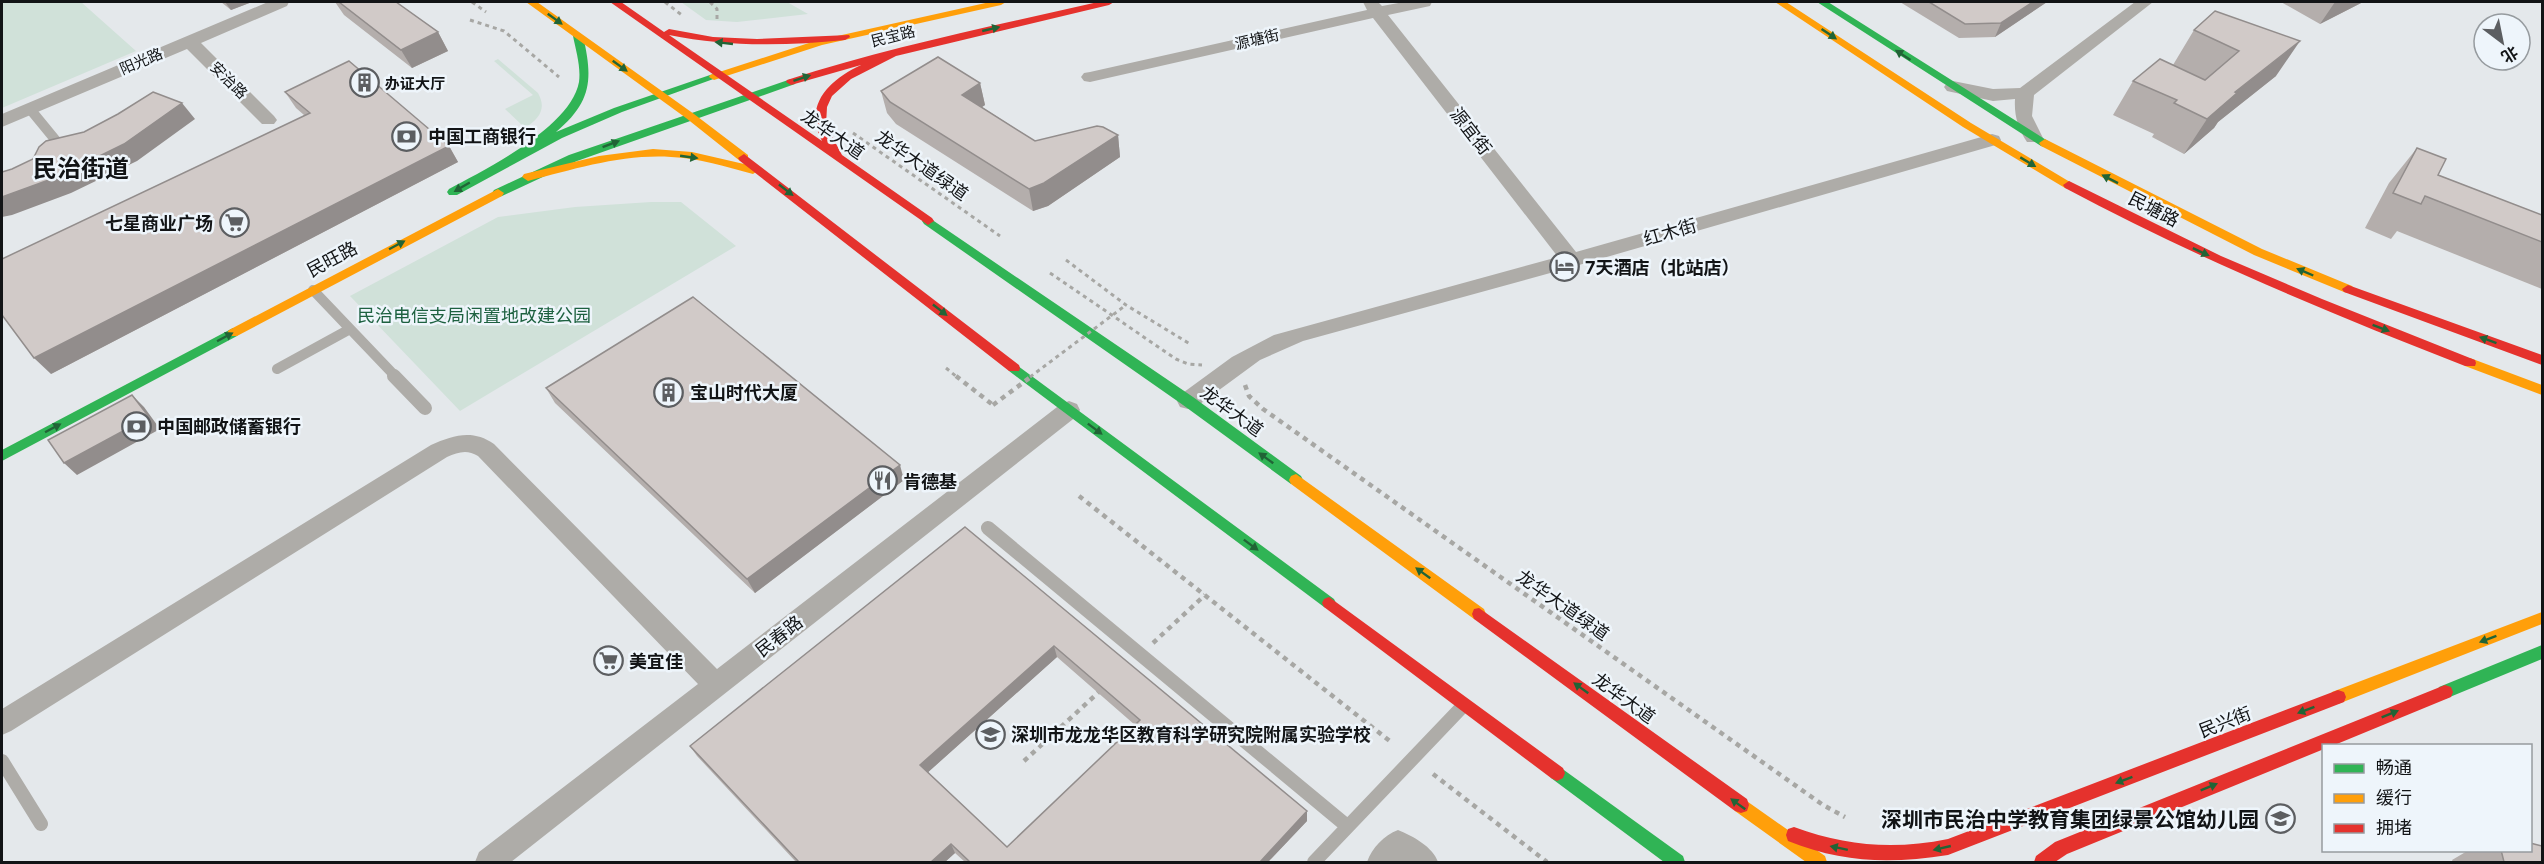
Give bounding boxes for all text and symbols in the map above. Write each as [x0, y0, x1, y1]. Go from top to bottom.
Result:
one-way arrow [547, 12, 562, 24]
north arrow [2472, 12, 2532, 72]
street label: 民宝路 [869, 21, 917, 51]
one-way arrow [982, 24, 1000, 34]
street label: 源塘街 [1233, 25, 1281, 53]
one-way arrow [1821, 28, 1837, 39]
one-way arrow [715, 38, 734, 48]
text: 北 [2498, 42, 2522, 67]
street label: 阳光路 [117, 43, 165, 79]
one-way arrow [1896, 49, 1912, 61]
street label: 安治路 [206, 57, 252, 103]
one-way arrow [612, 60, 628, 71]
building icon: 办证大厅 [348, 67, 380, 99]
one-way arrow [793, 73, 811, 82]
place label: 办证大厅 [385, 74, 445, 93]
street label: 源宜街 [1446, 103, 1496, 159]
street label: 龙华大道 [797, 105, 869, 163]
bank icon: 中国工商银行 [391, 120, 423, 152]
street label: 龙华大道绿道 [872, 125, 972, 205]
place label: 中国工商银行 [428, 126, 536, 147]
one-way arrow [603, 138, 621, 148]
one-way arrow [680, 152, 699, 161]
district label: 民治街道 [33, 154, 129, 183]
one-way arrow [2020, 157, 2036, 168]
one-way arrow [2102, 174, 2119, 183]
one-way arrow [454, 181, 470, 192]
one-way arrow [778, 184, 794, 197]
street label: 民塘路 [2125, 187, 2183, 231]
supermarket icon: 七星商业广场 [218, 207, 250, 239]
place label: 七星商业广场 [105, 213, 213, 234]
street label: 红木街 [1641, 214, 1699, 250]
street label: 民旺路 [303, 237, 361, 281]
one-way arrow [389, 240, 406, 250]
one-way arrow [2193, 247, 2210, 256]
hotel icon: 7天酒店（北站店） [1548, 251, 1580, 283]
place label: 7天酒店（北站店） [1585, 257, 1739, 278]
one-way arrow [2296, 267, 2314, 276]
one-way arrow [932, 303, 948, 316]
park label: 民治电信支局闲置地改建公园 [357, 305, 591, 326]
one-way arrow [2372, 323, 2390, 333]
one-way arrow [217, 332, 234, 342]
one-way arrow [2478, 335, 2496, 345]
building icon: 宝山时代大厦 [653, 376, 685, 408]
street label: 龙华大道 [1197, 381, 1267, 441]
place label: 宝山时代大厦 [690, 382, 798, 403]
bank icon: 中国邮政储蓄银行 [120, 410, 152, 442]
place label: 中国邮政储蓄银行 [157, 416, 301, 437]
one-way arrow [45, 423, 62, 433]
one-way arrow [1086, 423, 1102, 435]
one-way arrow [1258, 452, 1274, 464]
restaurant icon: 肯德基 [866, 465, 898, 497]
place label: 肯德基 [903, 471, 957, 492]
one-way arrow [1243, 539, 1259, 552]
street label: 龙华大道绿道 [1513, 565, 1613, 645]
one-way arrow [1416, 567, 1432, 579]
street label: 民春路 [751, 611, 807, 661]
one-way arrow [2479, 635, 2497, 645]
supermarket icon: 美宜佳 [592, 645, 624, 677]
place label: 美宜佳 [629, 651, 683, 672]
street label: 龙华大道 [1589, 668, 1659, 728]
one-way arrow [1573, 683, 1588, 695]
street label: 民兴街 [2196, 703, 2254, 741]
one-way arrow [2297, 706, 2315, 715]
one-way arrow [2381, 709, 2399, 718]
school or university icon: 深圳市龙龙华区教育科学研究院附属实验学校 [974, 718, 1006, 750]
place label: 深圳市龙龙华区教育科学研究院附属实验学校 [1011, 724, 1371, 745]
legend [2322, 744, 2532, 852]
text: 畅通 [2376, 757, 2412, 778]
one-way arrow [2115, 776, 2133, 786]
one-way arrow [2200, 782, 2218, 792]
text: 缓行 [2376, 787, 2412, 808]
one-way arrow [1730, 798, 1745, 810]
school or university icon: 深圳市民治中学教育集团绿景公馆幼儿园 [2264, 803, 2296, 835]
place label: 深圳市民治中学教育集团绿景公馆幼儿园 [1881, 807, 2259, 832]
text: 拥堵 [2376, 817, 2412, 838]
one-way arrow [1830, 843, 1849, 852]
one-way arrow [1932, 844, 1951, 854]

